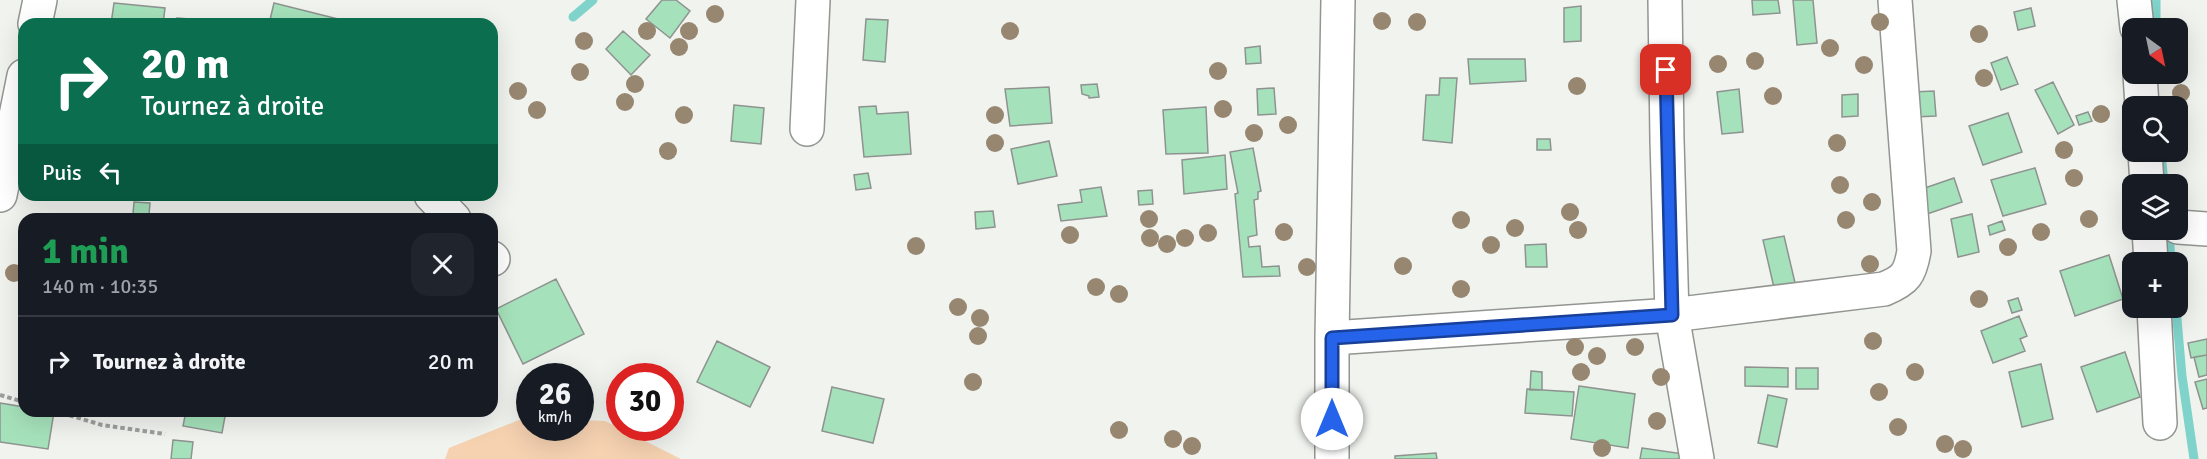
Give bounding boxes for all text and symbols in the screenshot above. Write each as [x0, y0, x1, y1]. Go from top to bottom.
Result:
north arrow [2122, 18, 2188, 84]
map controls [2122, 18, 2188, 318]
text: 20 m [141, 39, 230, 90]
icon: right [42, 42, 120, 120]
pin [1640, 44, 1691, 95]
icon: arrive [1649, 53, 1682, 86]
text: Tournez à droite [141, 90, 324, 123]
button: search [2122, 96, 2188, 162]
icon: left [94, 156, 127, 189]
text: Puis [42, 159, 82, 186]
button: layers [2122, 174, 2188, 240]
text: 1 min [42, 229, 129, 274]
button: close [411, 233, 474, 296]
button: + [2122, 252, 2188, 318]
text: 140 m · 10:35 [42, 274, 158, 299]
icon: right [42, 345, 75, 378]
text: Tournez à droite [93, 348, 246, 375]
text: 20 m [428, 348, 474, 375]
speed limit sign: 30 [606, 363, 684, 441]
text: 26 [539, 376, 571, 413]
position arrow [1300, 387, 1364, 451]
text: km/h [538, 408, 572, 426]

